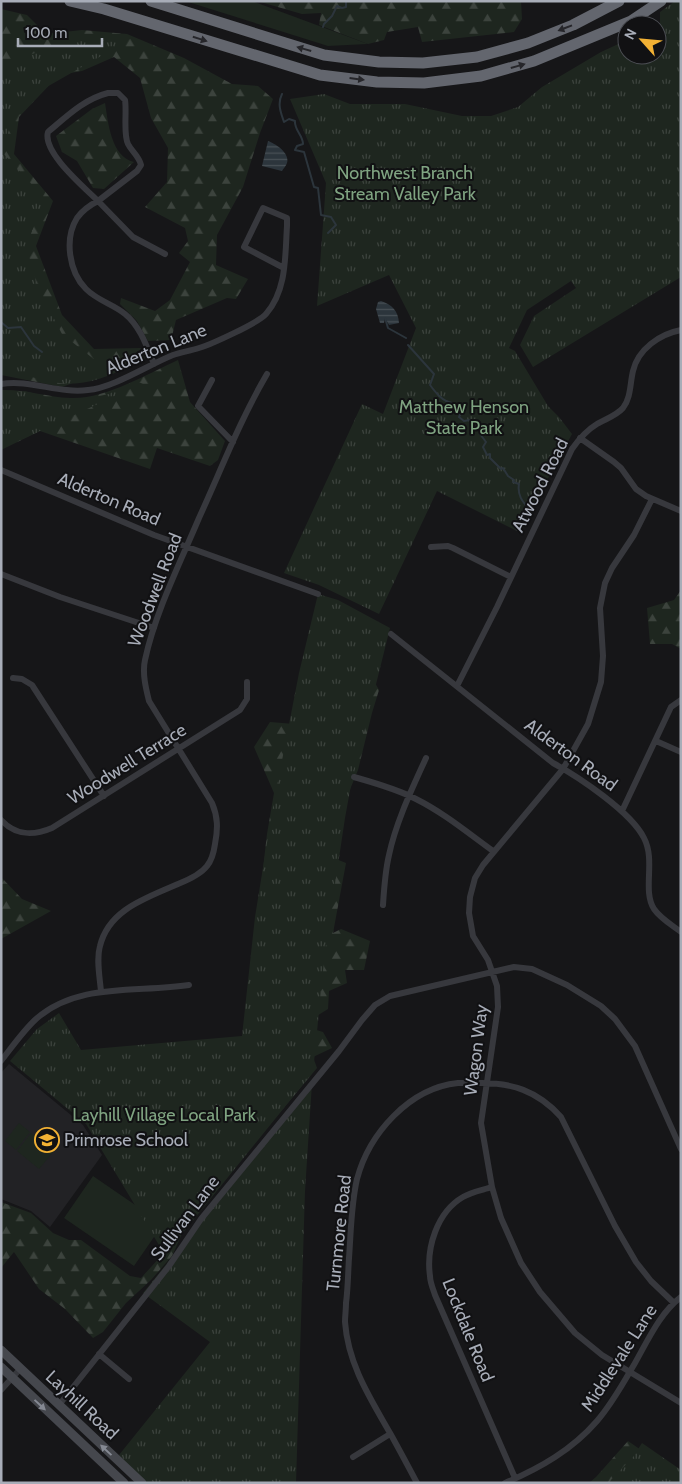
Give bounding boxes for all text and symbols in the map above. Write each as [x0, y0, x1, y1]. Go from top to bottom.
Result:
scale bar [18, 15, 101, 47]
north arrow [617, 15, 667, 65]
text: 100 m [25, 24, 67, 42]
one-way arrow [558, 25, 573, 32]
text: N [620, 26, 641, 43]
one-way arrow [193, 36, 208, 44]
one-way arrow [297, 45, 312, 53]
one-way arrow [510, 62, 525, 70]
one-way arrow [350, 75, 366, 83]
park label: Northwest Branch Stream Valley Park [334, 162, 477, 205]
street label: Alderton Lane [102, 319, 210, 379]
park label: Matthew Henson State Park [399, 396, 529, 439]
street label: Atwood Road [507, 434, 573, 536]
street label: Alderton Road [54, 468, 164, 530]
street label: Woodwell Road [123, 530, 187, 650]
street label: Alderton Road [520, 714, 622, 796]
street label: Woodwell Terrace [64, 719, 190, 809]
street label: Wagon Way [459, 1003, 493, 1097]
park label: Layhill Village Local Park [72, 1104, 257, 1126]
school or university icon: Primrose School [34, 1127, 60, 1153]
place label: Primrose School [64, 1129, 189, 1151]
street label: Sullivan Lane [146, 1171, 224, 1265]
street label: Turnmore Road [322, 1174, 356, 1292]
street label: Lockdale Road [437, 1275, 499, 1385]
street label: Middlevale Lane [576, 1300, 662, 1416]
street label: Layhill Road [41, 1366, 123, 1444]
one-way arrow [34, 1399, 47, 1410]
one-way arrow [101, 1444, 113, 1456]

